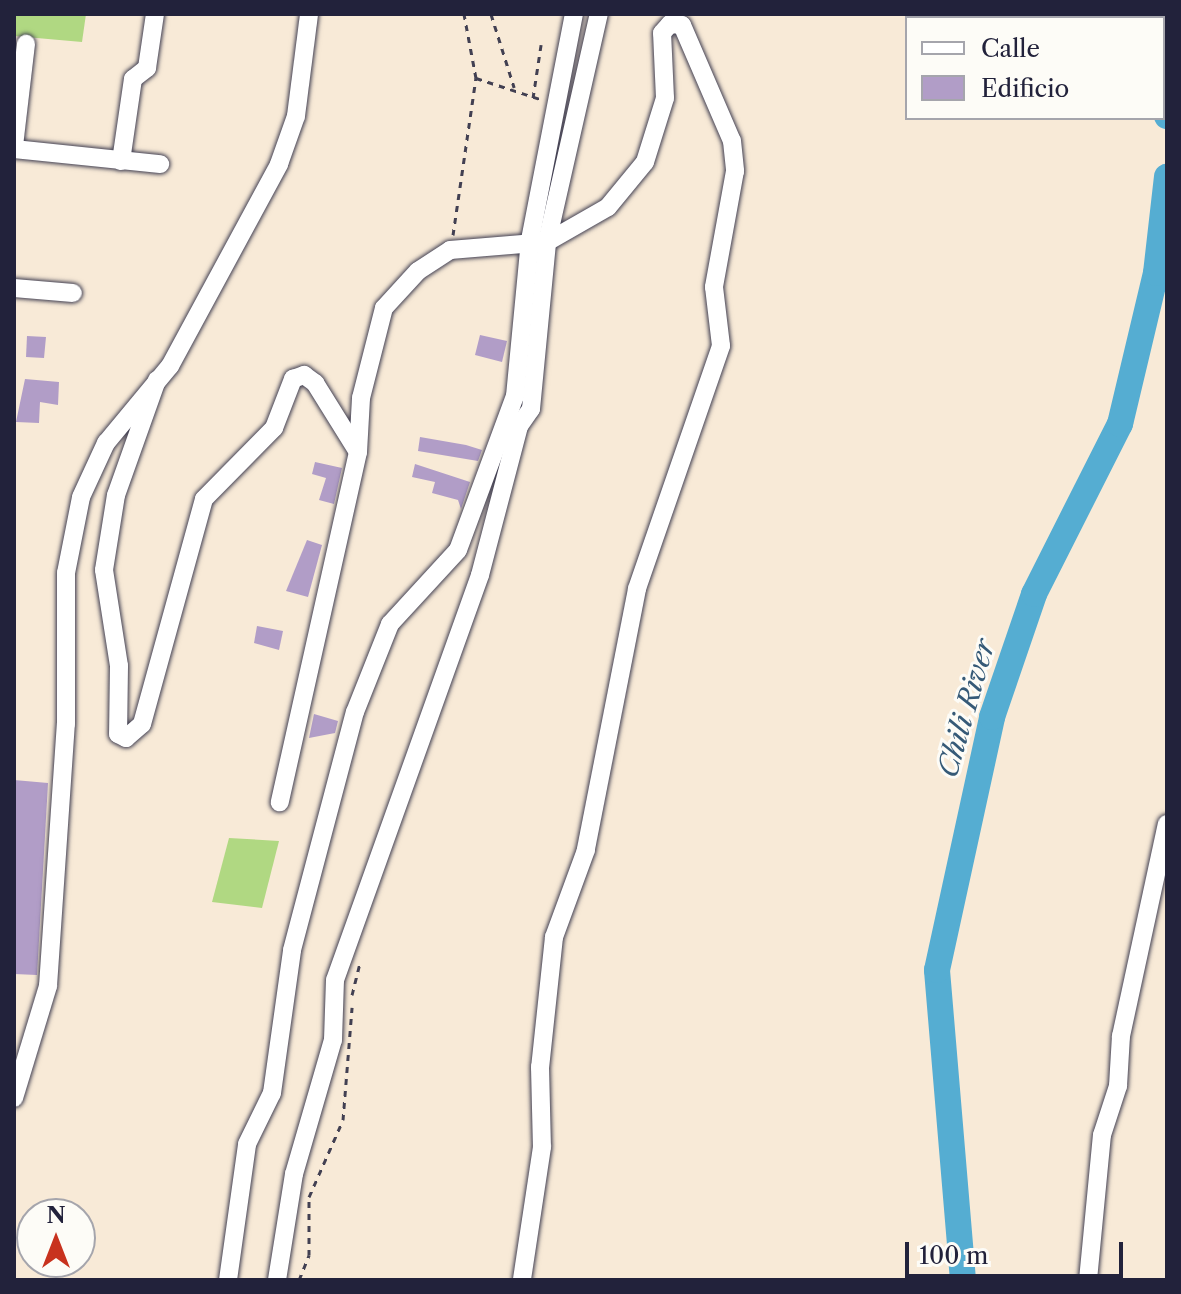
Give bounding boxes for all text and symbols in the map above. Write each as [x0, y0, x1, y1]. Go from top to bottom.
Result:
legend [905, 16, 1165, 120]
text: Calle [981, 34, 1040, 63]
text: Edificio [981, 74, 1069, 103]
water label: Chili River [930, 635, 1002, 781]
north arrow [16, 1198, 96, 1278]
text: N [46, 1202, 66, 1229]
scale bar [909, 1226, 1127, 1276]
text: 100 m [919, 1241, 988, 1270]

